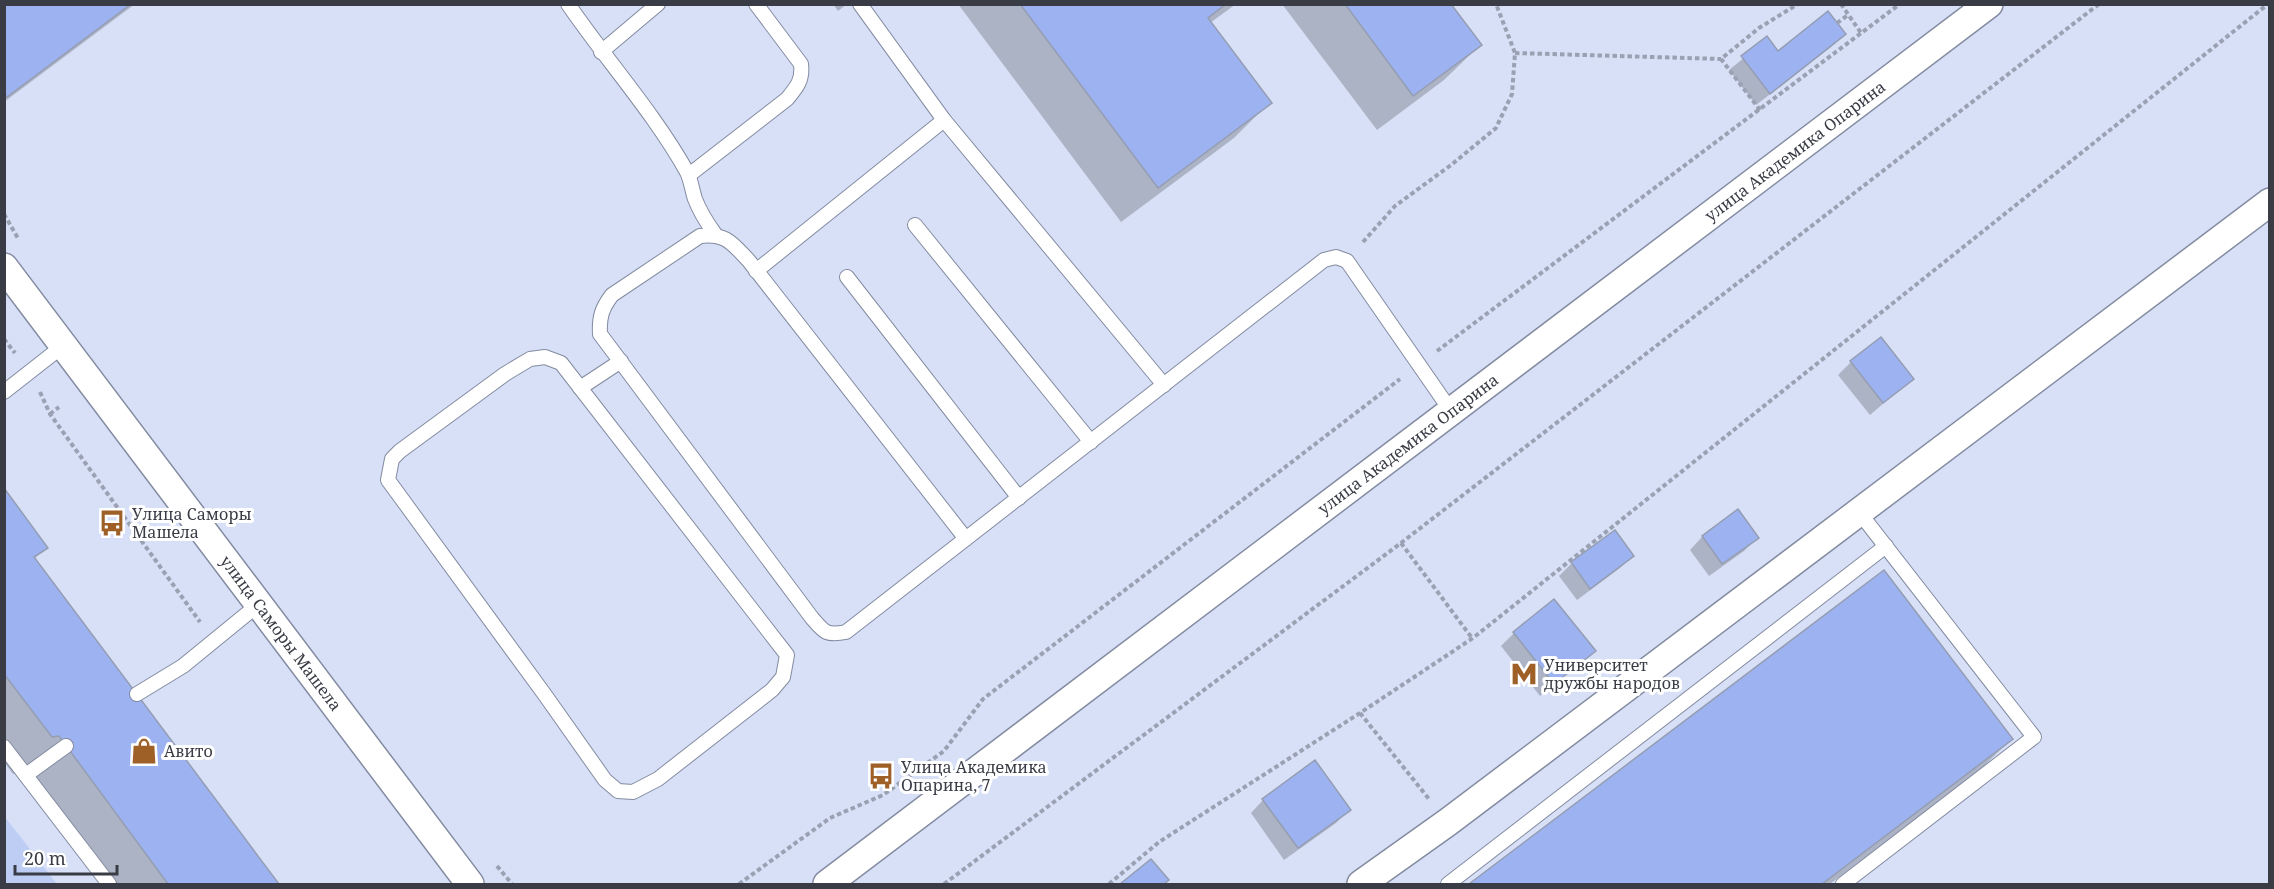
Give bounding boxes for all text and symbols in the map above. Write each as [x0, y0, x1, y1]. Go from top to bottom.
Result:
street label: улица Академика Опарина [1700, 76, 1890, 226]
street label: улица Академика Опарина [1313, 369, 1503, 519]
place label: Улица Саморы Машела [132, 503, 252, 543]
bus stop icon: Улица Саморы Машела [97, 508, 127, 538]
street label: улица Саморы Машела [215, 551, 347, 715]
place label: Университет дружбы народов [1544, 654, 1680, 694]
metro station icon: Университет дружбы народов [1509, 659, 1539, 689]
shop icon: Авито [129, 736, 159, 766]
place label: Авито [164, 740, 213, 762]
place label: Улица Академика Опарина, 7 [901, 756, 1047, 796]
bus stop icon: Улица Академика Опарина, 7 [866, 761, 896, 791]
scale bar [15, 838, 117, 876]
text: 20 m [24, 846, 66, 870]

